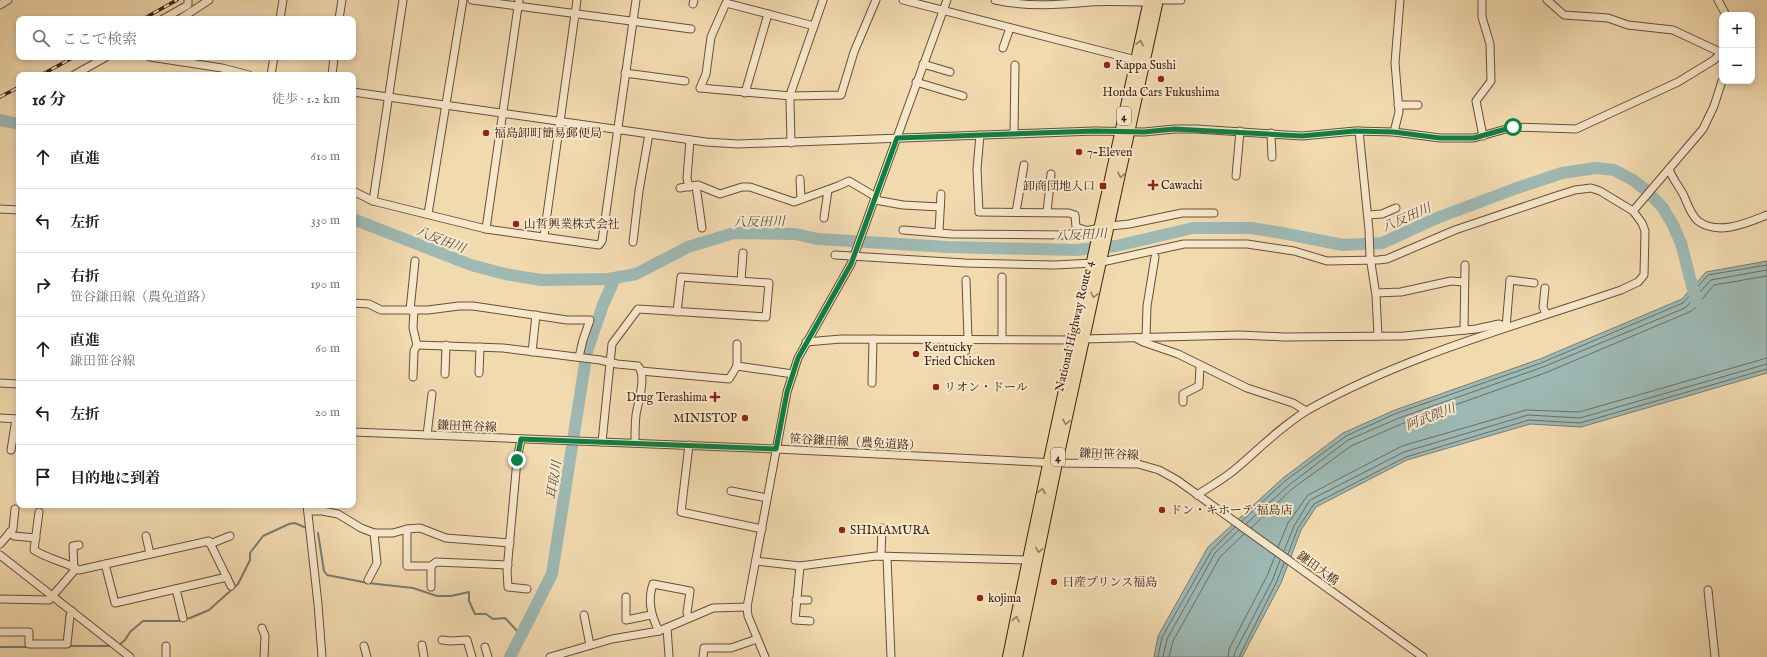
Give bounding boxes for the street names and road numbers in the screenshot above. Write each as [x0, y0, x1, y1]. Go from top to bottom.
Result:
road number: 4 [1117, 107, 1131, 125]
street label: National Highway Route 4 [1052, 259, 1097, 393]
street label: 鎌田笹谷線 [437, 418, 497, 435]
street label: 笹谷鎌田線（農免道路） [789, 432, 921, 453]
street label: 鎌田笹谷線 [1079, 446, 1139, 463]
road number: 4 [1051, 448, 1065, 466]
street label: 鎌田大橋 [1294, 548, 1342, 589]

